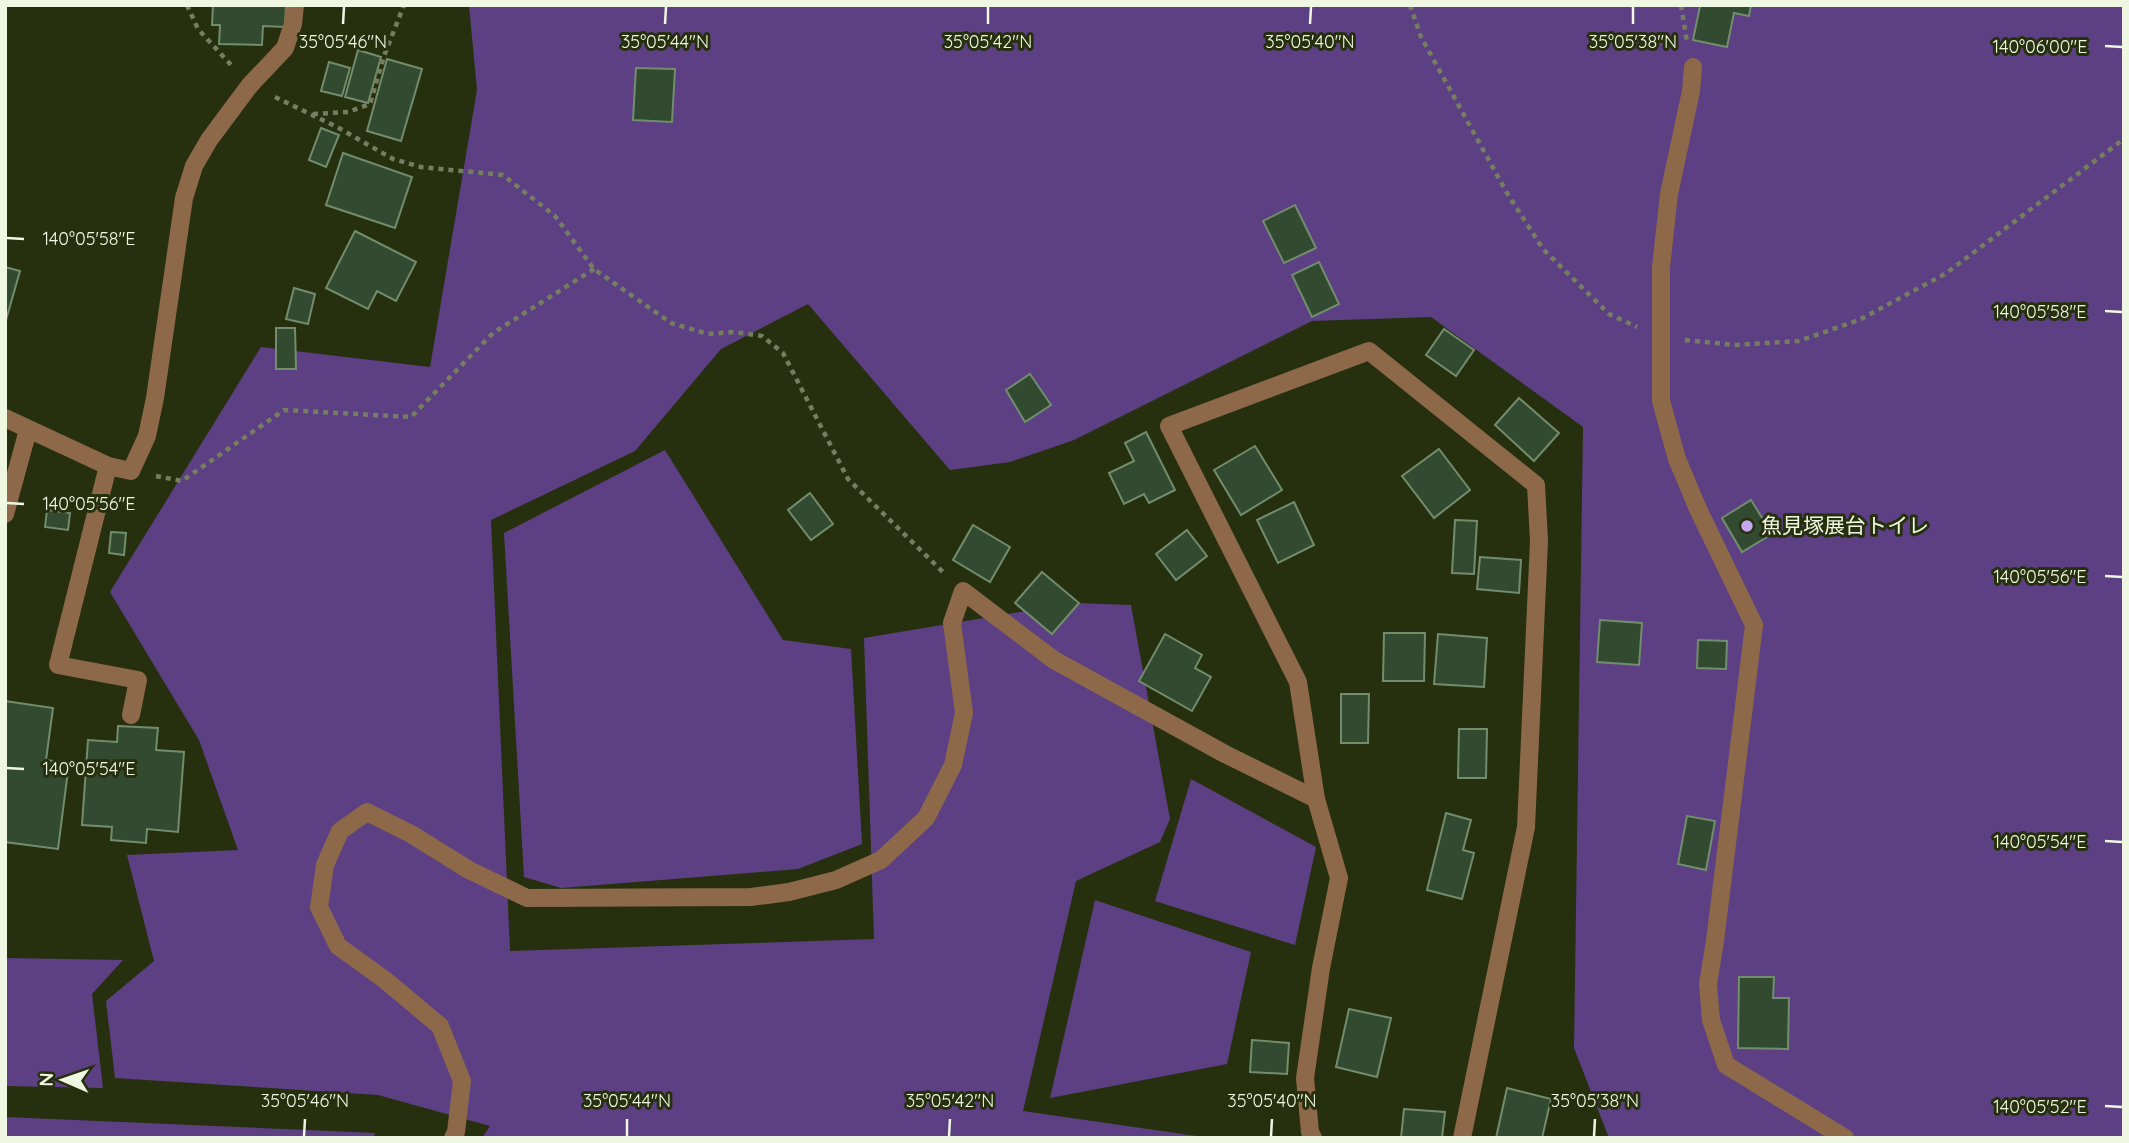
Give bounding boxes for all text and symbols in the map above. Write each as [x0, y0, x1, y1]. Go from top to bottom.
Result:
text: 35°05'46"N [299, 30, 387, 53]
text: 35°05'44"N [621, 30, 709, 53]
text: 35°05'42"N [944, 30, 1032, 53]
text: 35°05'40"N [1265, 30, 1355, 53]
text: 35°05'38"N [1589, 30, 1677, 53]
text: 140°06'00"E [1993, 35, 2087, 58]
text: 140°05'58"E [42, 227, 136, 250]
text: 140°05'58"E [1993, 300, 2087, 323]
text: 140°05'56"E [42, 492, 136, 515]
place label: 魚見塚展台トイレ [1761, 512, 1929, 538]
marker: 魚見塚展台トイレ [1739, 518, 1755, 534]
text: 140°05'56"E [1993, 565, 2087, 588]
text: 140°05'54"E [43, 757, 135, 780]
text: 140°05'54"E [1994, 830, 2086, 853]
north arrow [28, 1045, 98, 1115]
text: N [34, 1072, 58, 1087]
text: 35°05'46"N [261, 1089, 349, 1112]
text: 35°05'44"N [583, 1089, 671, 1112]
text: 35°05'42"N [906, 1089, 994, 1112]
text: 35°05'40"N [1227, 1089, 1317, 1112]
text: 35°05'38"N [1551, 1089, 1639, 1112]
text: 140°05'52"E [1993, 1095, 2087, 1118]

